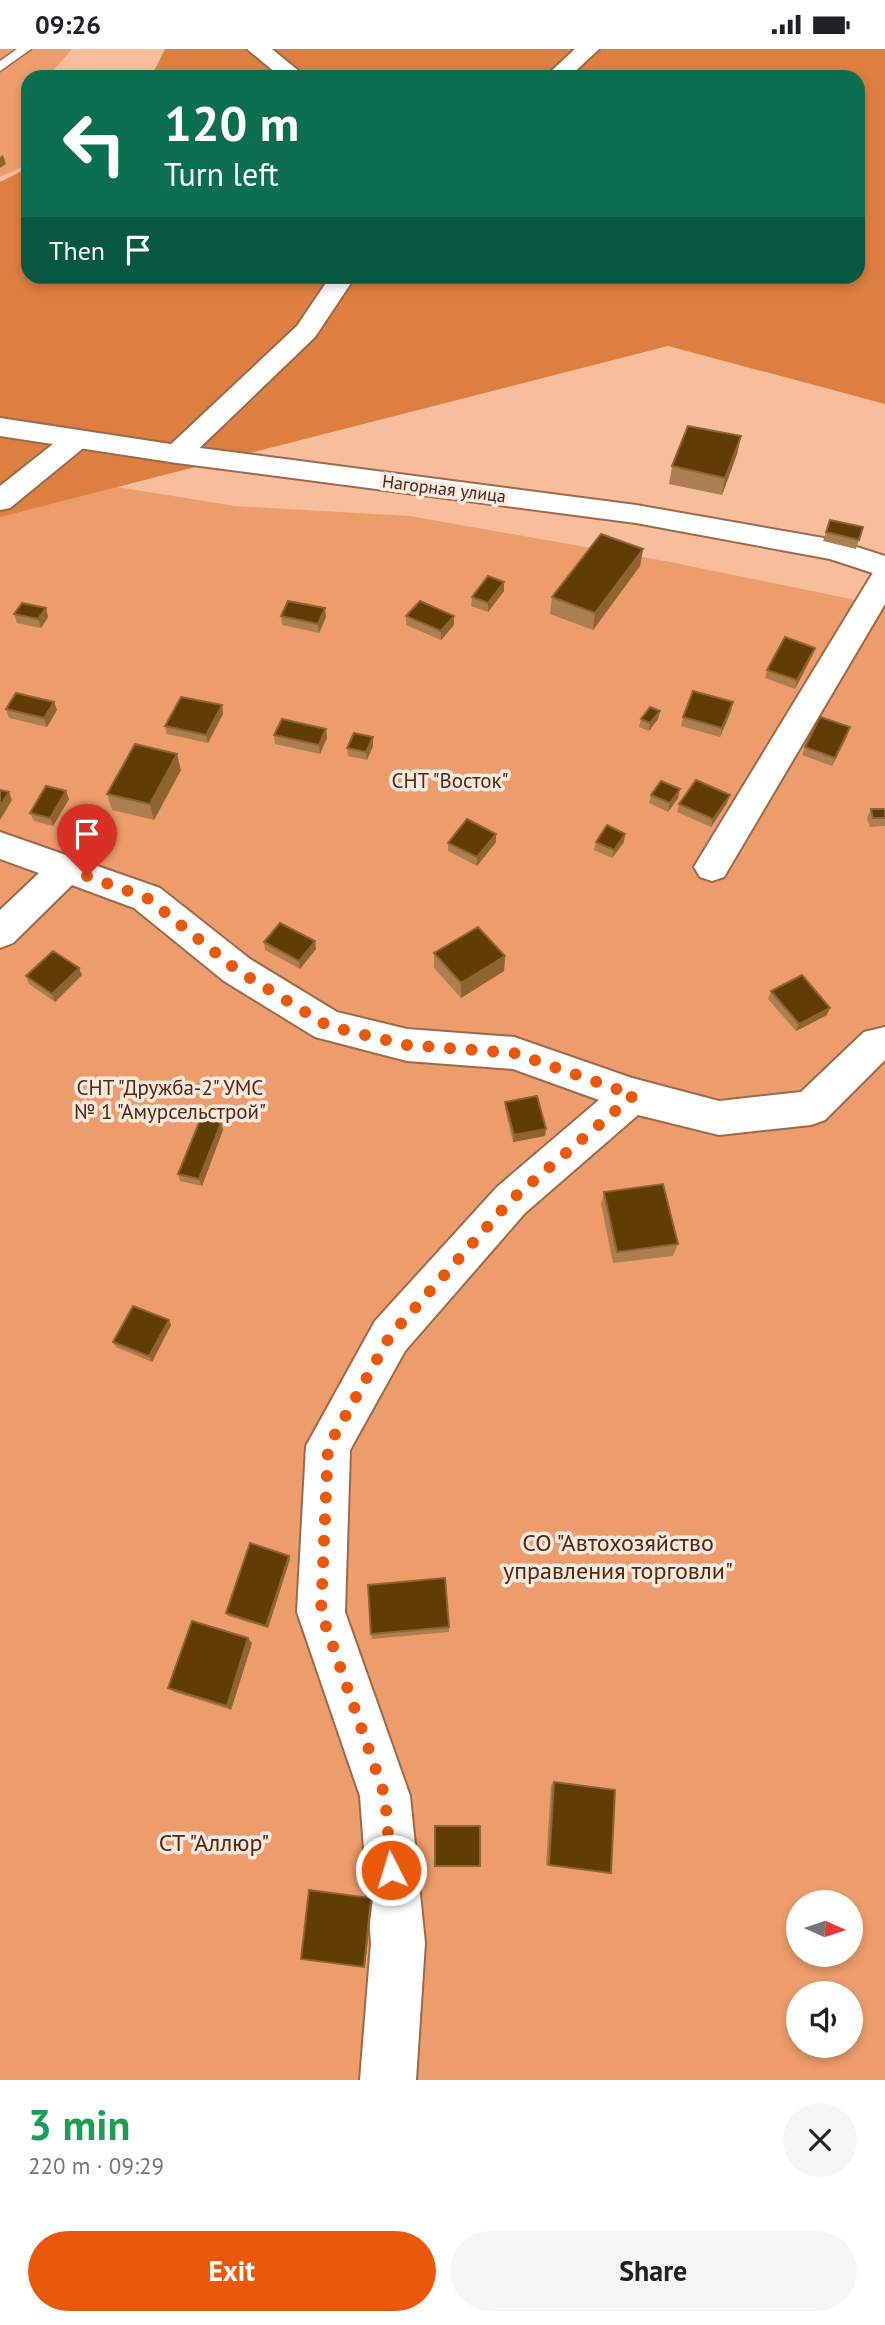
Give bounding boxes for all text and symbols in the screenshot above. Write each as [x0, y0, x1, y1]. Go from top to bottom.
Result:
text: 09:26 [35, 8, 101, 41]
text: 120 m [164, 91, 299, 155]
icon: left [49, 98, 140, 189]
text: Turn left [164, 153, 279, 195]
icon: arrive [119, 231, 157, 269]
text: Then [49, 234, 105, 267]
street label: Нагорная улица [381, 469, 507, 508]
park label: СНТ "Восток" [391, 767, 509, 794]
pin [57, 804, 117, 876]
icon: arrive [68, 815, 106, 853]
park label: СНТ "Дружба-2" УМС № 1 "Амурсельстрой" [74, 1074, 266, 1125]
park label: СО "Автохозяйство управления торговли" [503, 1527, 733, 1586]
park label: СТ "Аллюр" [159, 1827, 269, 1858]
position arrow [354, 1833, 428, 1907]
north arrow [786, 1890, 863, 1967]
map controls [786, 1890, 863, 2058]
button: sound [786, 1981, 863, 2058]
text: 3 min [28, 2097, 130, 2152]
button: close [783, 2103, 857, 2177]
text: 220 m · 09:29 [28, 2151, 164, 2180]
button: Exit [28, 2231, 436, 2311]
button: Share [450, 2231, 857, 2311]

